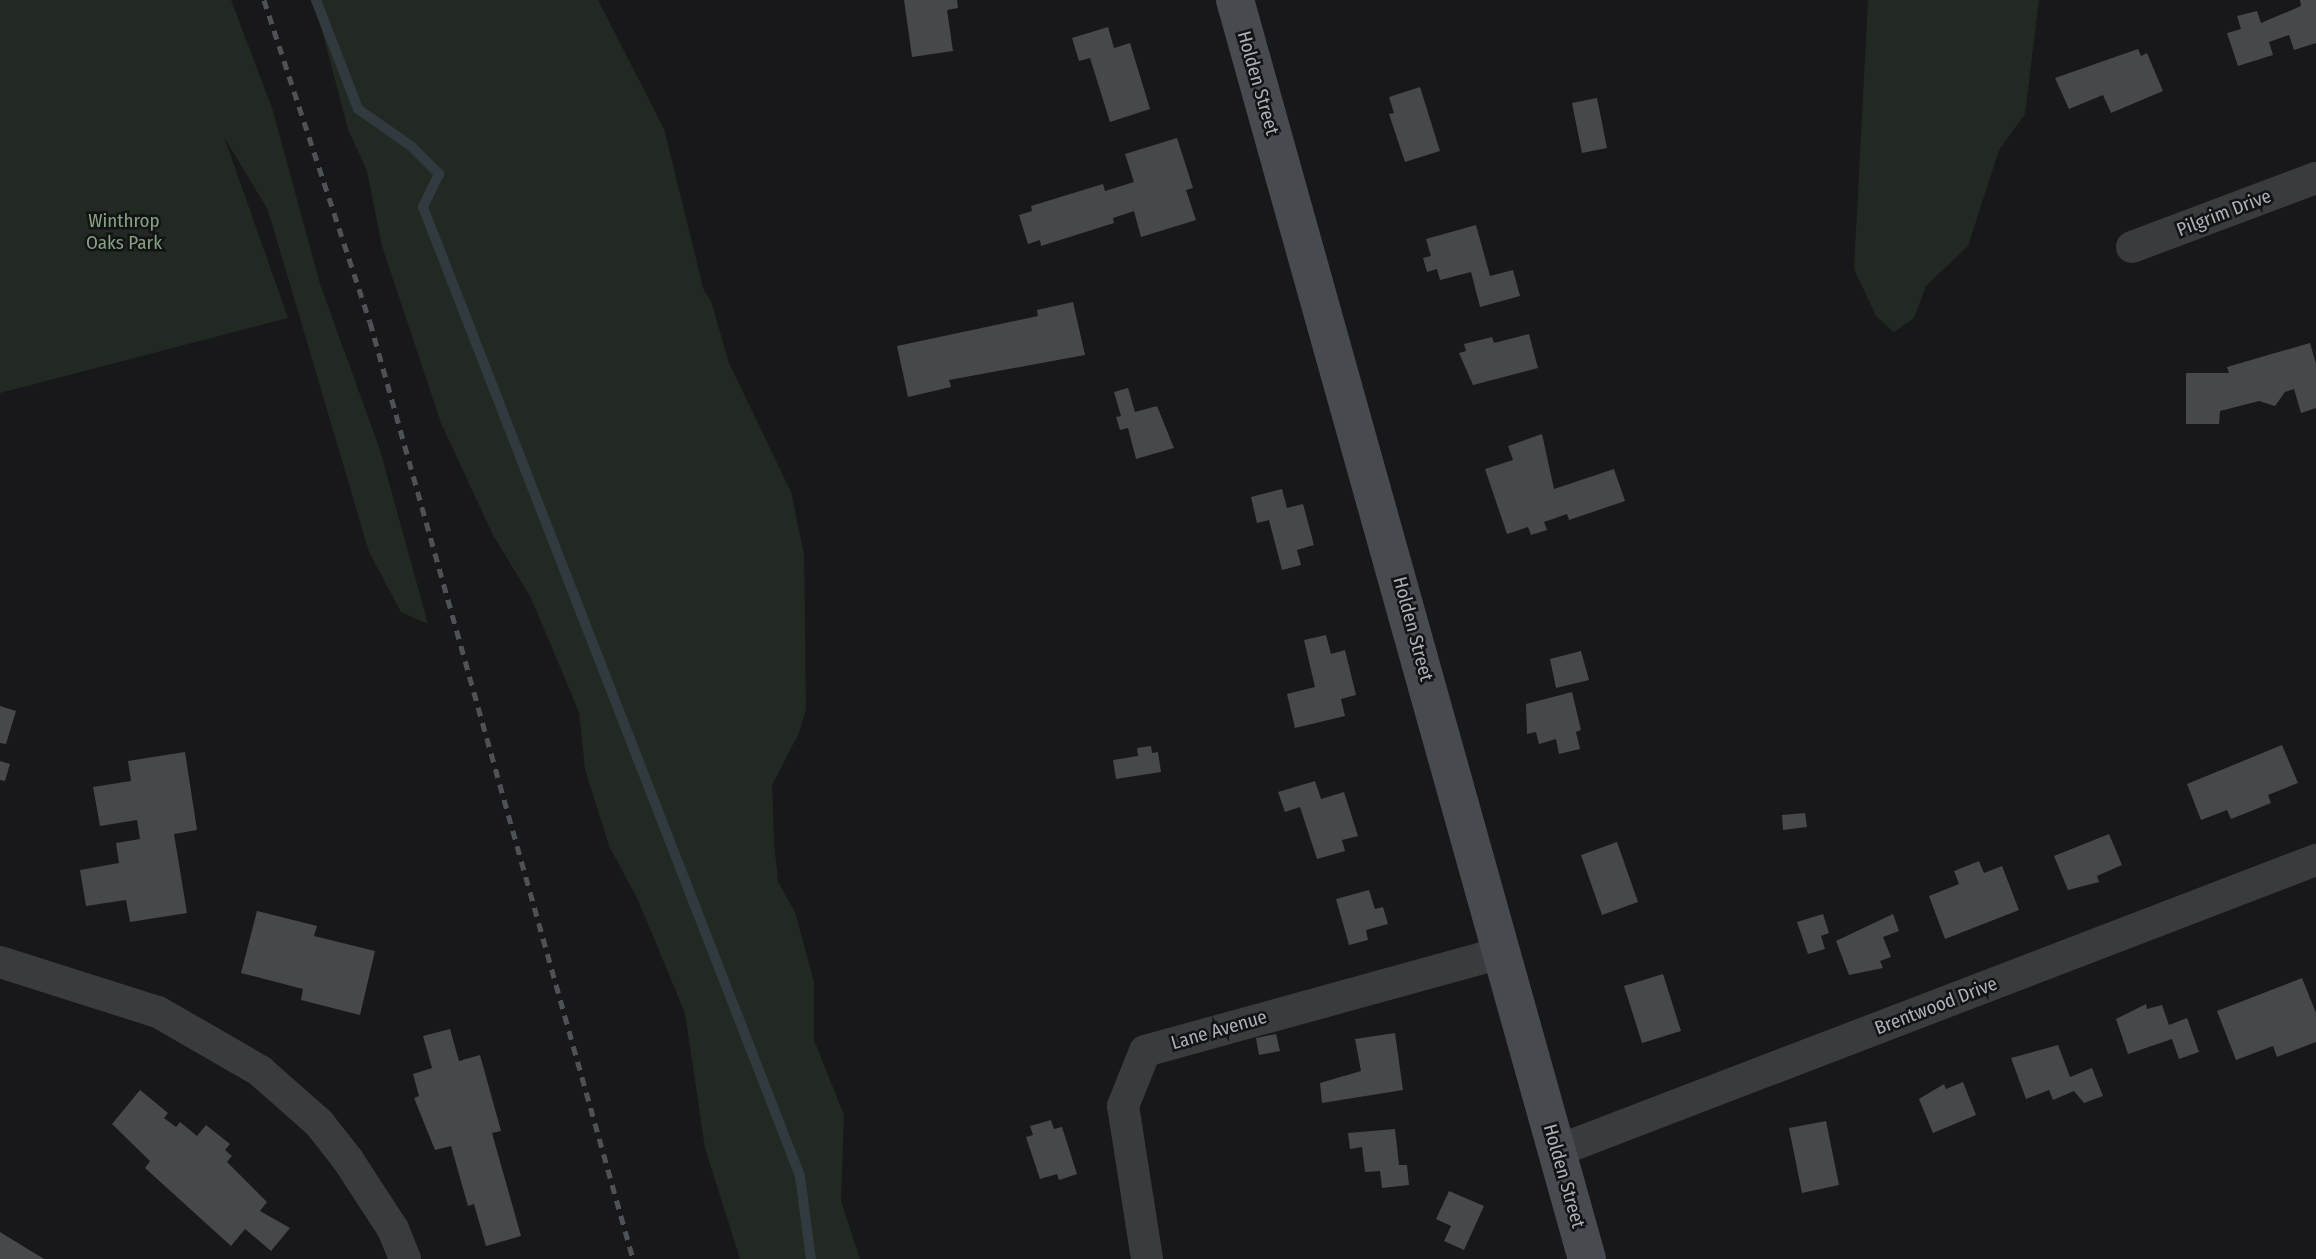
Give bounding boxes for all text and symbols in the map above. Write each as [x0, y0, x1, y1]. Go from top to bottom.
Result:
street label: Holden Street [1232, 28, 1284, 138]
street label: Pilgrim Drive [2174, 185, 2274, 241]
park label: Winthrop Oaks Park [86, 210, 162, 254]
street label: Holden Street [1388, 574, 1438, 684]
street label: Brentwood Drive [1872, 972, 2000, 1040]
street label: Lane Avenue [1168, 1005, 1270, 1055]
street label: Holden Street [1538, 1121, 1590, 1231]

